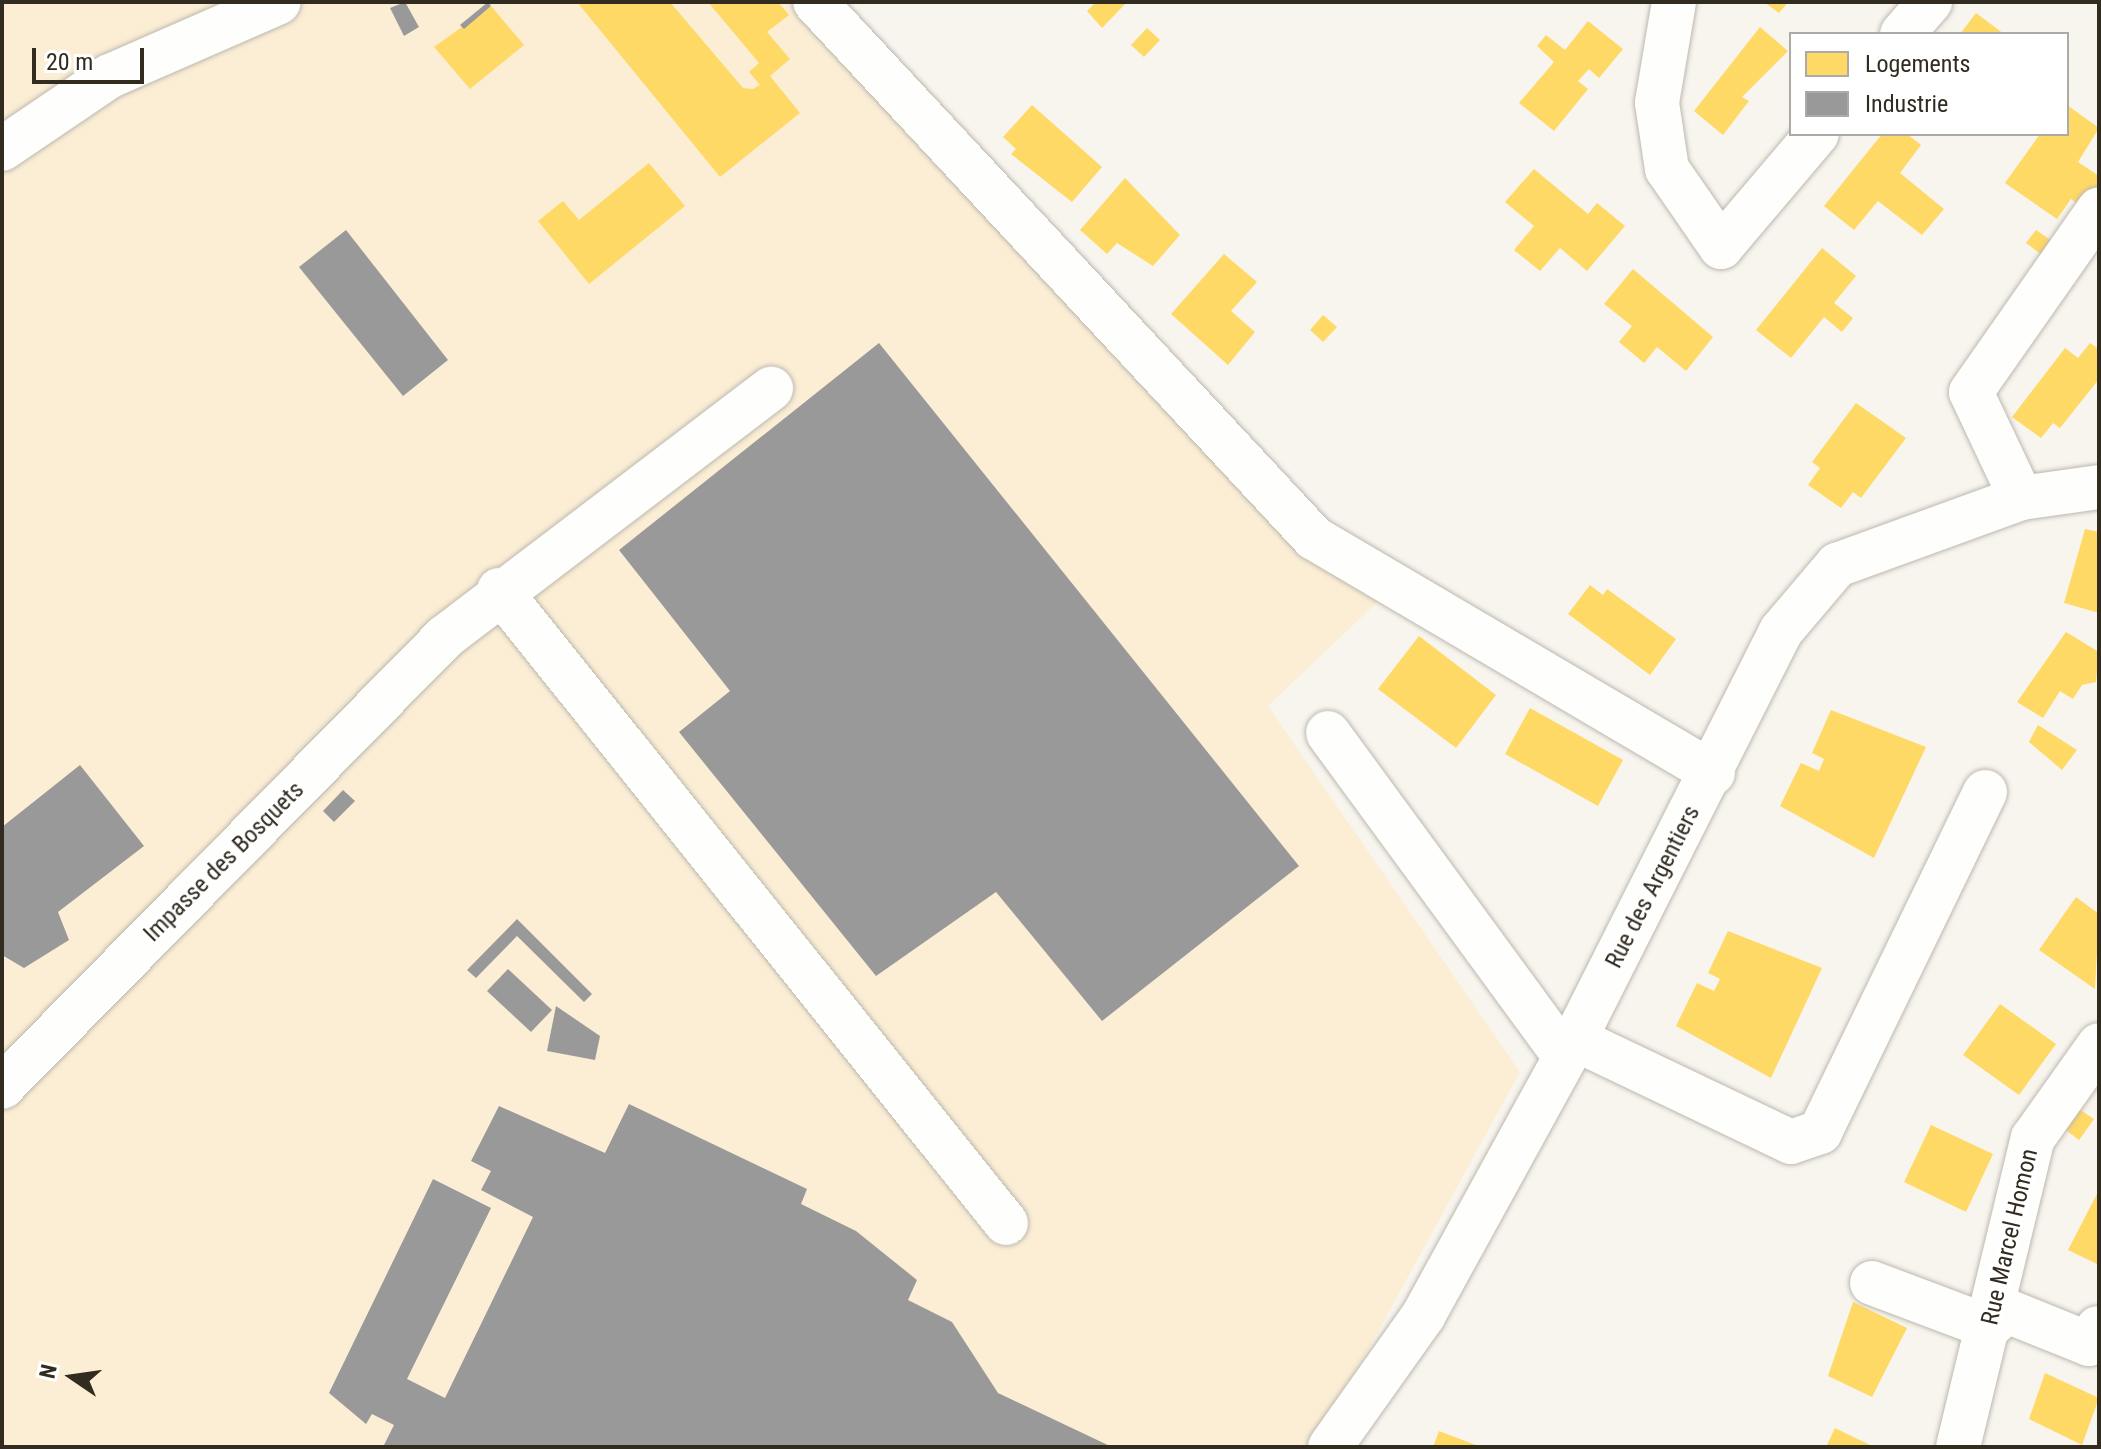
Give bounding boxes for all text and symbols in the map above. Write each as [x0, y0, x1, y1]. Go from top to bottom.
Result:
scale bar [36, 32, 148, 82]
legend [1789, 32, 2069, 136]
text: 20 m [46, 48, 93, 76]
text: Logements [1865, 50, 1971, 78]
text: Industrie [1865, 90, 1948, 118]
street label: Impasse des Bosquets [138, 776, 310, 948]
street label: Rue des Argentiers [1600, 801, 1706, 973]
street label: Rue Marcel Homon [1976, 1146, 2044, 1328]
north arrow [32, 1337, 112, 1417]
text: N [34, 1362, 62, 1381]

